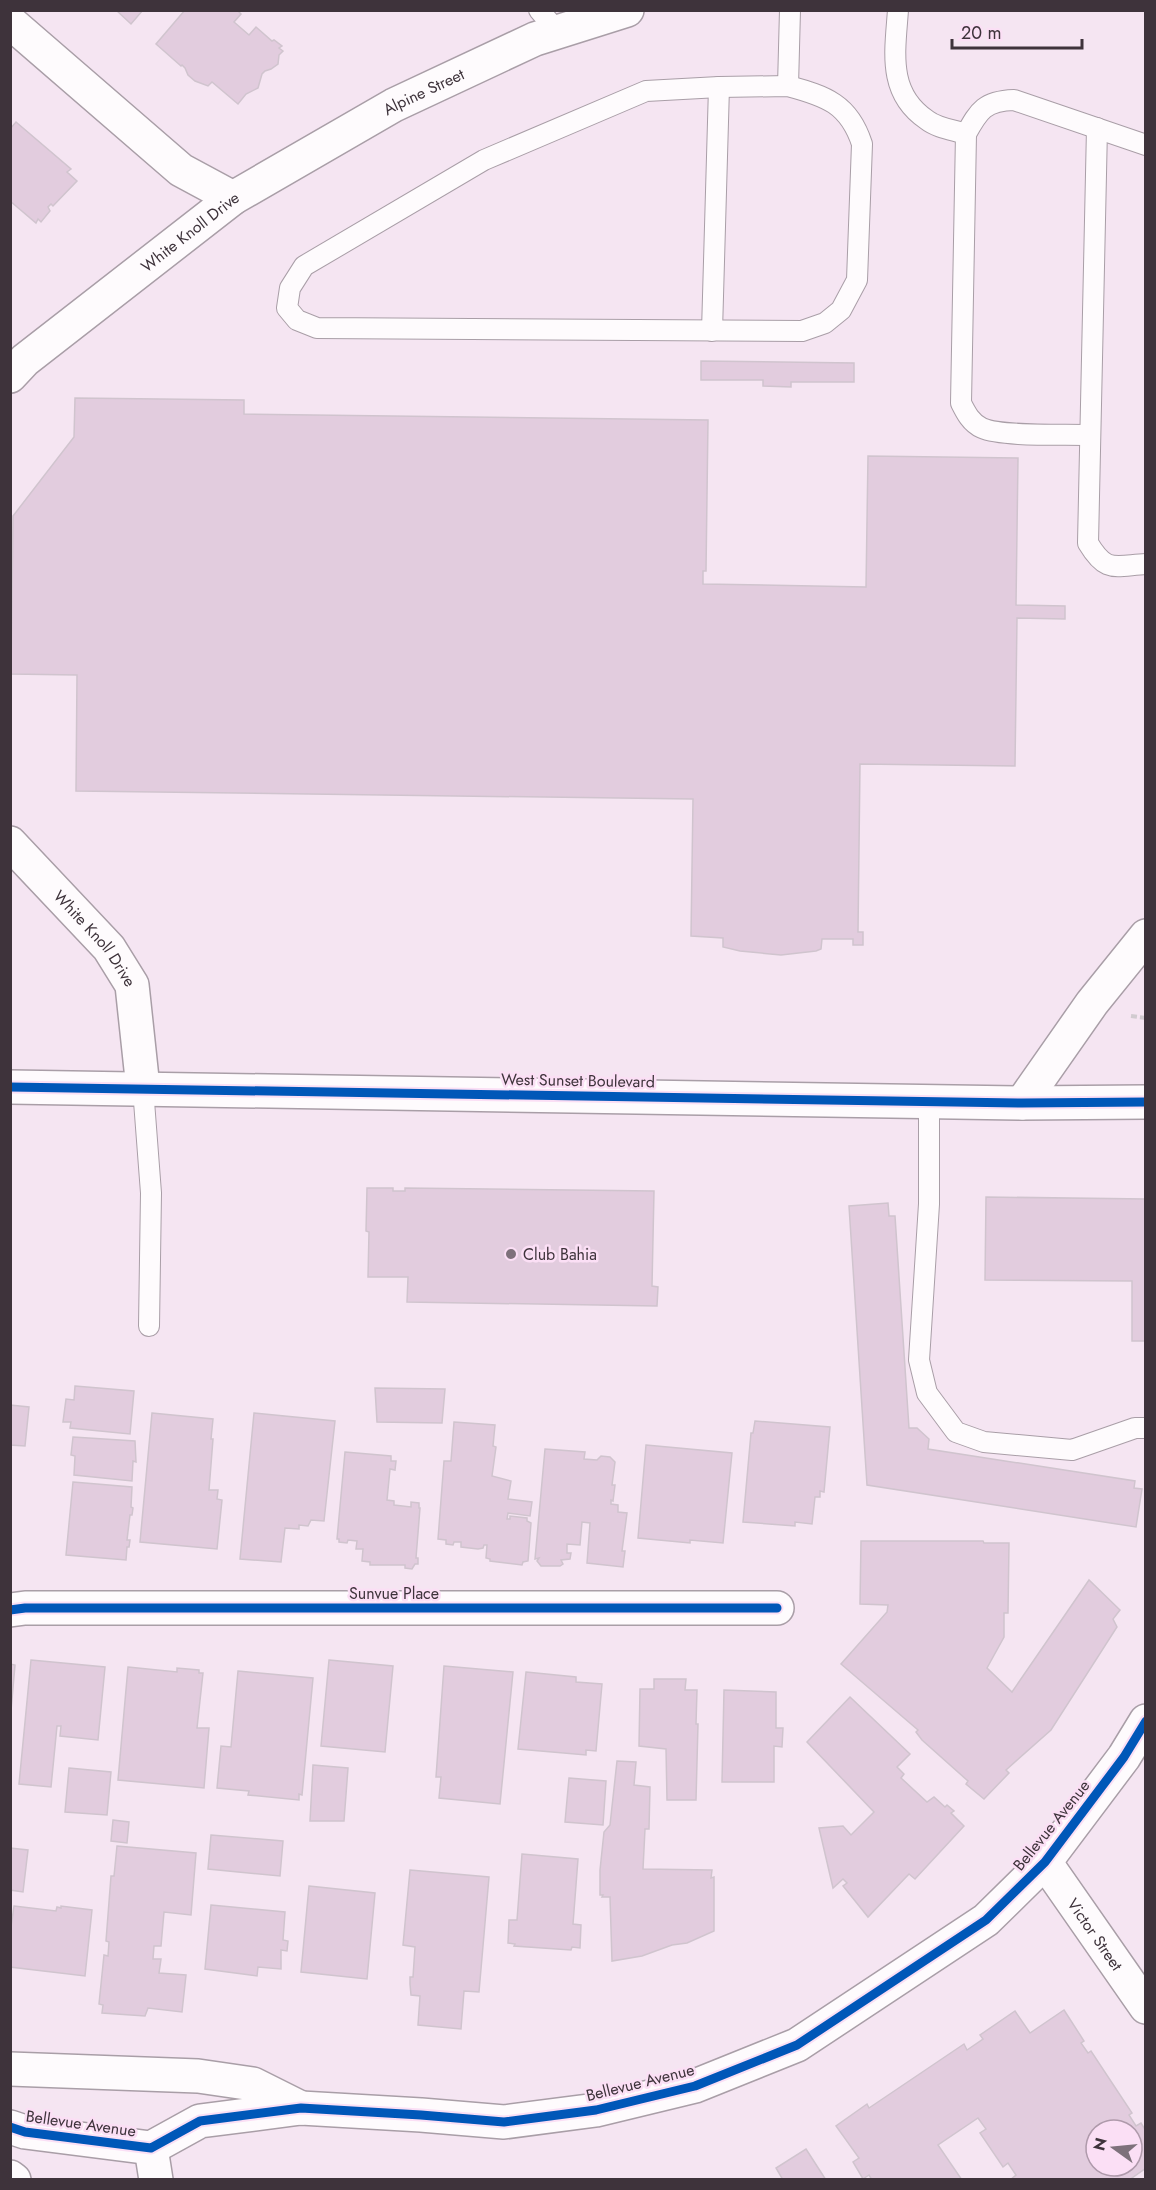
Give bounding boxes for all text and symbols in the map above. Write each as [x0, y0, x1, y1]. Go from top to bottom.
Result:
scale bar [952, 12, 1082, 50]
text: 20 m [961, 20, 1001, 46]
street label: Alpine Street [379, 63, 468, 121]
street label: White Knoll Drive [136, 186, 243, 278]
street label: White Knoll Drive [48, 885, 141, 991]
street label: West Sunset Boulevard [501, 1068, 655, 1093]
place label: Club Bahia [523, 1243, 597, 1266]
marker: Club Bahia [504, 1247, 518, 1261]
street label: Sunvue Place [349, 1582, 439, 1605]
street label: Bellevue Avenue [1008, 1775, 1095, 1876]
street label: Victor Street [1062, 1894, 1128, 1975]
street label: Bellevue Avenue [584, 2058, 697, 2107]
street label: Bellevue Avenue [24, 2104, 137, 2143]
north arrow [1084, 2118, 1144, 2178]
text: N [1087, 2135, 1113, 2153]

